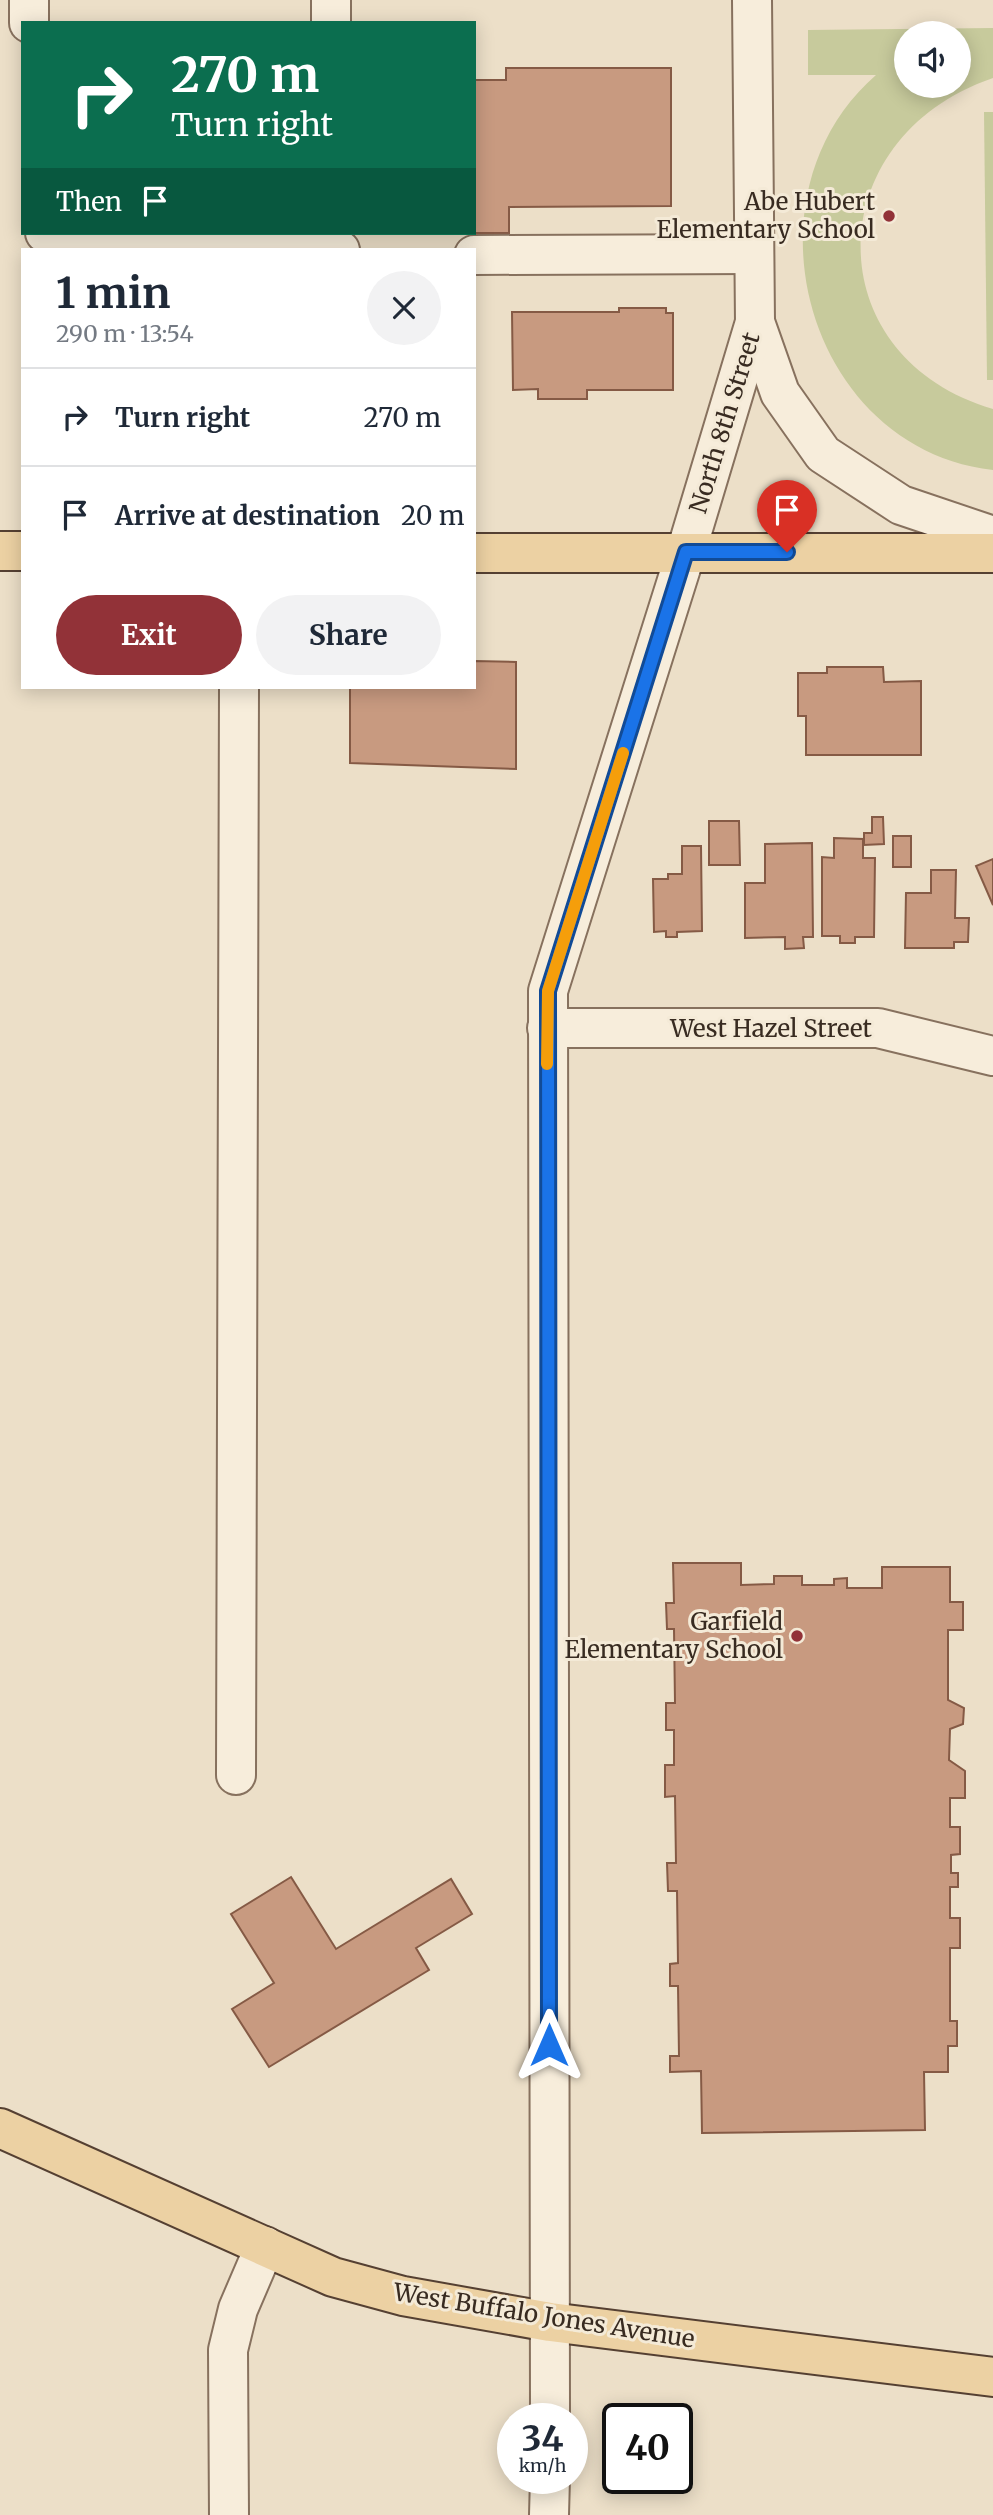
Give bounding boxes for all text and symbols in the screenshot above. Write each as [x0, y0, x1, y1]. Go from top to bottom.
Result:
map controls [894, 21, 971, 98]
button: sound [894, 21, 971, 98]
text: 270 m [171, 44, 319, 105]
icon: right [56, 49, 147, 140]
text: Turn right [171, 105, 333, 145]
icon: arrive [136, 182, 174, 220]
text: Then [56, 185, 122, 218]
place label: Abe Hubert Elementary School [656, 186, 876, 245]
marker: Abe Hubert Elementary School [881, 208, 897, 224]
text: 1 min [56, 267, 170, 319]
button: close [367, 271, 441, 345]
text: 290 m · 13:54 [56, 319, 194, 348]
street label: North 8th Street [682, 328, 767, 517]
icon: right [56, 398, 94, 436]
text: Turn right [115, 401, 250, 434]
text: 270 m [364, 401, 441, 434]
pin [757, 480, 817, 552]
icon: arrive [768, 491, 806, 529]
icon: arrive [56, 496, 94, 534]
text: Arrive at destination [115, 499, 380, 532]
text: 20 m [401, 499, 465, 532]
button: Exit [56, 595, 242, 675]
button: Share [256, 595, 441, 675]
street label: West Hazel Street [669, 1013, 872, 1044]
place label: Garfield Elementary School [564, 1606, 783, 1665]
marker: Garfield Elementary School [789, 1628, 805, 1644]
position arrow [512, 2008, 586, 2082]
street label: West Buffalo Jones Avenue [390, 2276, 697, 2355]
speed limit sign: 40 [602, 2403, 693, 2494]
text: 34 [522, 2417, 563, 2461]
text: km/h [519, 2454, 566, 2477]

